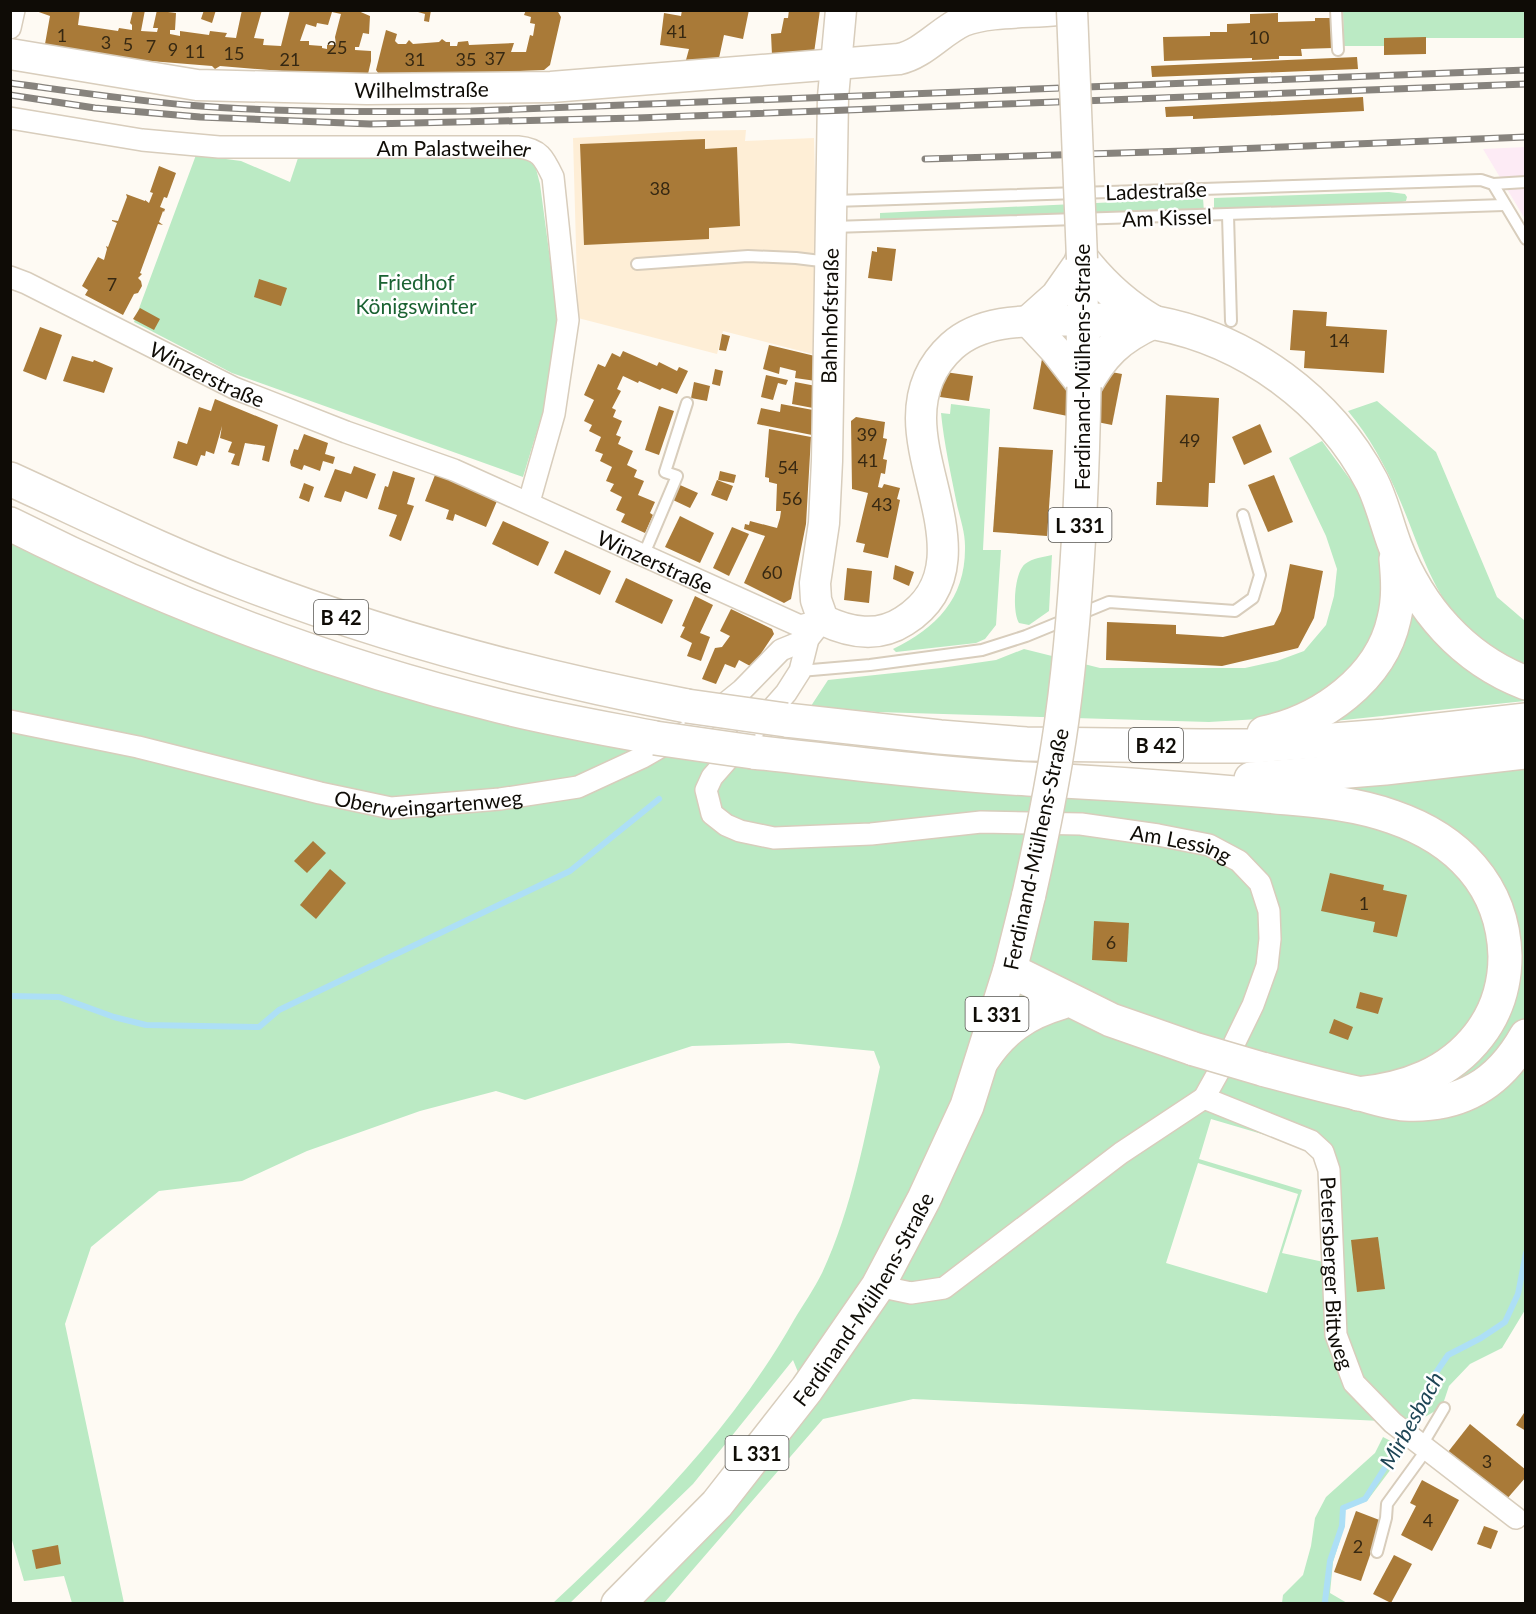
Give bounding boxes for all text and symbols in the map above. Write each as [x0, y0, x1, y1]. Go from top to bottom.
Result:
house number: 41 [667, 20, 687, 42]
house number: 1 [57, 24, 67, 46]
house number: 10 [1249, 26, 1269, 48]
house number: 3 [101, 31, 111, 53]
house number: 5 [123, 33, 133, 55]
house number: 7 [146, 35, 156, 57]
house number: 25 [327, 36, 347, 58]
house number: 9 [168, 38, 178, 60]
house number: 11 [185, 40, 205, 62]
house number: 15 [224, 42, 244, 64]
house number: 37 [485, 47, 505, 69]
house number: 21 [280, 48, 300, 70]
house number: 31 [405, 48, 425, 70]
house number: 35 [456, 48, 476, 70]
street label: Wilhelmstraße [354, 75, 489, 102]
street label: Am Palastweiher [377, 135, 534, 162]
street label: Ladestraße [1105, 176, 1207, 204]
house number: 38 [650, 177, 670, 199]
street label: Am Kissel [1122, 203, 1212, 231]
street label: Ferdinand-Mülhens-Straße [1069, 244, 1094, 490]
street label: Bahnhofstraße [815, 248, 843, 384]
park label: Friedhof Königswinter [355, 269, 477, 318]
house number: 7 [107, 273, 117, 295]
house number: 14 [1329, 329, 1349, 351]
street label: Winzerstraße [146, 335, 268, 411]
house number: 39 [857, 423, 877, 445]
house number: 49 [1180, 429, 1200, 451]
house number: 41 [858, 449, 878, 471]
house number: 54 [778, 456, 798, 478]
house number: 56 [782, 487, 802, 509]
house number: 43 [872, 493, 892, 515]
road number: L 331 [1048, 508, 1112, 542]
street label: Winzerstraße [594, 524, 717, 598]
house number: 60 [762, 561, 782, 583]
road number: B 42 [314, 600, 368, 634]
street label: Ferdinand-Mülhens-Straße [997, 726, 1073, 972]
road number: B 42 [1129, 728, 1183, 762]
street label: Oberweingartenweg [332, 783, 524, 822]
street label: Am Lessing [1129, 819, 1236, 868]
house number: 1 [1359, 892, 1369, 914]
house number: 6 [1106, 931, 1116, 953]
road number: L 331 [966, 997, 1028, 1031]
street label: Petersberger Bittweg [1317, 1176, 1360, 1373]
street label: Ferdinand-Mülhens-Straße [787, 1188, 938, 1410]
water label: Mirbesbach [1373, 1367, 1449, 1473]
road number: L 331 [726, 1436, 789, 1470]
house number: 3 [1482, 1450, 1492, 1472]
house number: 4 [1423, 1509, 1433, 1531]
house number: 2 [1353, 1535, 1363, 1557]

